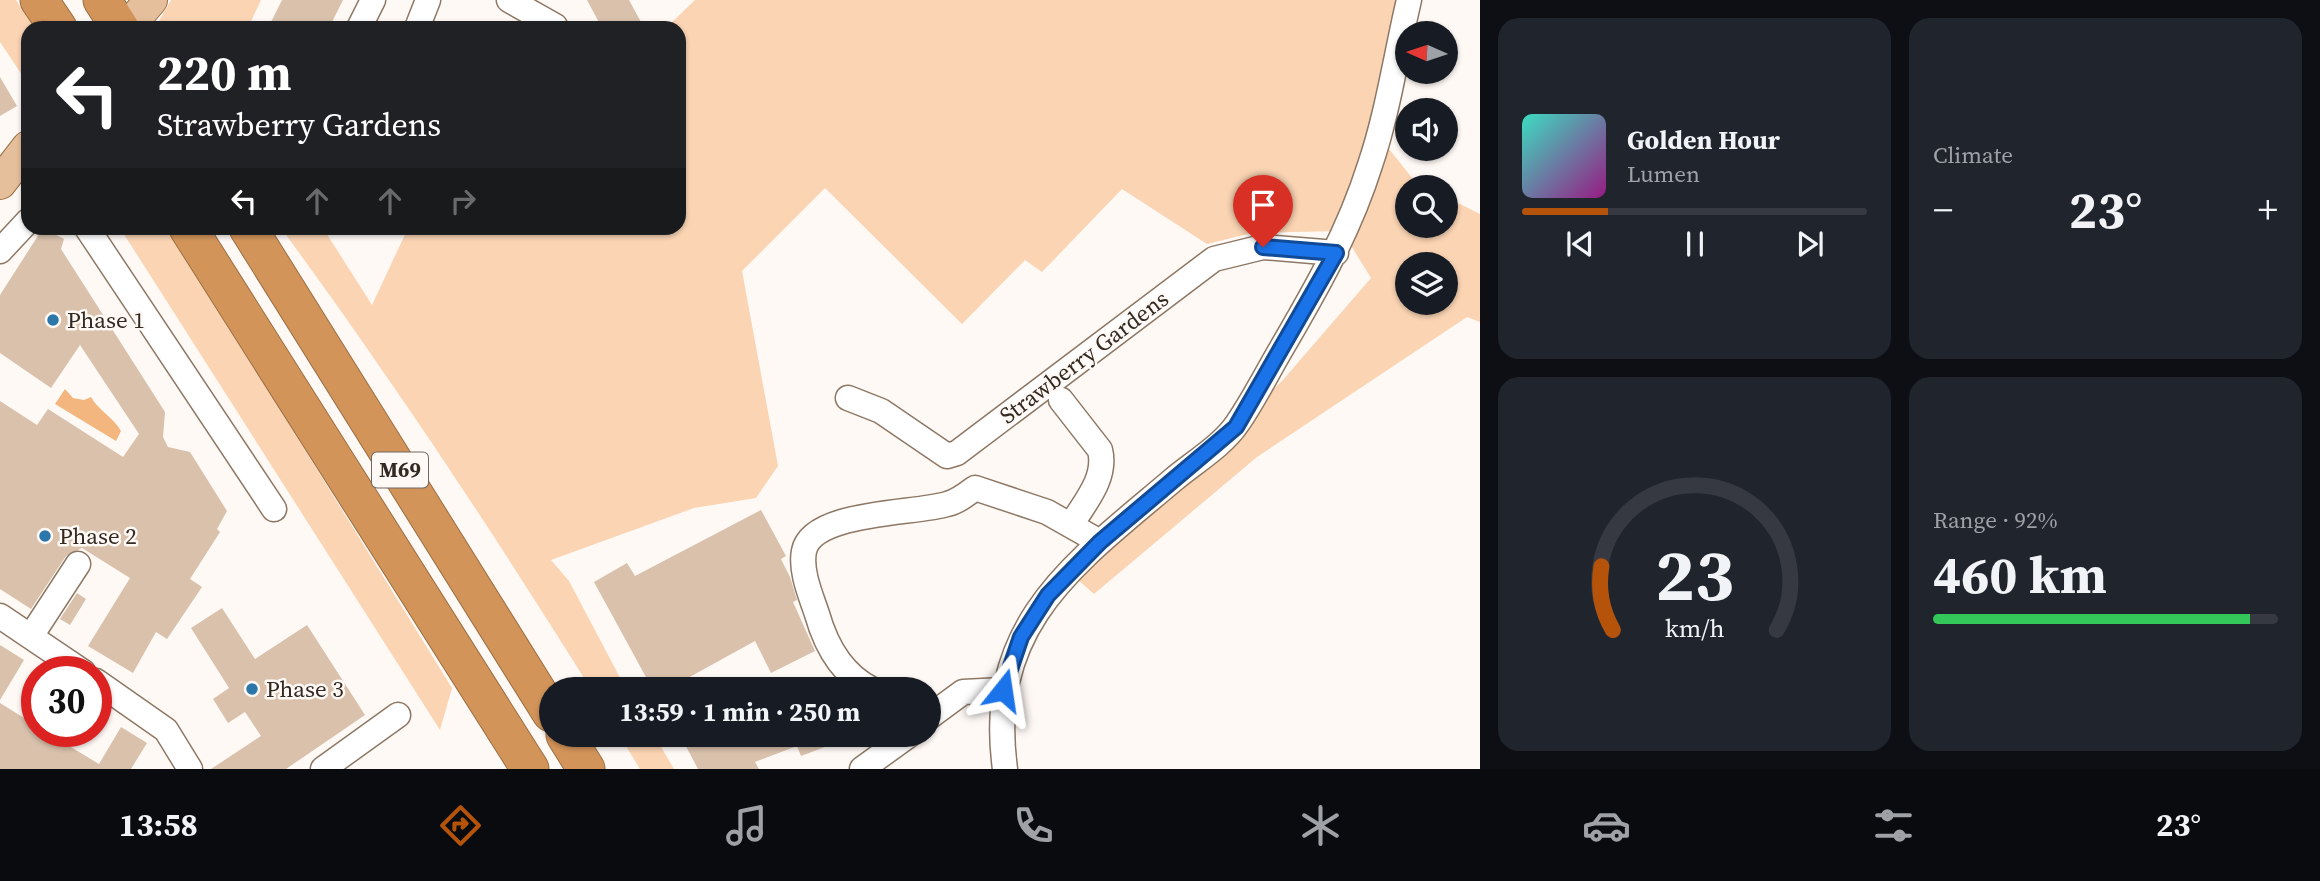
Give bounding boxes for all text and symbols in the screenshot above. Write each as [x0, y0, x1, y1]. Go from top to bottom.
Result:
north arrow [1395, 21, 1458, 84]
map controls [1395, 21, 1458, 315]
text: 220 m [157, 39, 292, 106]
icon: left [42, 49, 133, 140]
button: sound [1395, 98, 1458, 161]
text: Strawberry Gardens [157, 103, 441, 147]
text: Golden Hour [1627, 122, 1780, 158]
text: Climate [1933, 139, 2013, 171]
text: Lumen [1627, 158, 1700, 190]
text: 23° [2069, 174, 2142, 245]
pin [1233, 175, 1293, 247]
button: search [1395, 175, 1458, 238]
icon: left [225, 182, 263, 220]
icon: ahead [298, 182, 336, 220]
icon: ahead [371, 182, 409, 220]
icon: right [444, 182, 482, 220]
text: − [1933, 184, 1953, 236]
text: + [2258, 184, 2278, 236]
icon: arrive [1244, 186, 1282, 224]
icon: previous [1561, 225, 1599, 263]
icon: pause [1676, 225, 1714, 263]
icon: next [1791, 225, 1829, 263]
button: layers [1395, 252, 1458, 315]
street label: Strawberry Gardens [993, 283, 1175, 431]
place label: Phase 1 [67, 304, 145, 336]
marker: Phase 1 [45, 312, 61, 328]
road number: M69 [372, 452, 428, 488]
text: Range · 92% [1933, 504, 2058, 536]
place label: Phase 2 [59, 520, 137, 552]
text: 23 [1655, 525, 1734, 624]
marker: Phase 2 [37, 528, 53, 544]
text: 460 km [1933, 539, 2107, 610]
text: km/h [1665, 611, 1724, 645]
position arrow [966, 653, 1040, 727]
speed limit sign: 30 [21, 656, 112, 747]
place label: Phase 3 [266, 673, 344, 705]
marker: Phase 3 [244, 681, 260, 697]
text: 13:59 · 1 min · 250 m [620, 694, 860, 730]
icon: directions [436, 801, 485, 850]
icon: music [722, 801, 771, 850]
icon: phone [1009, 801, 1058, 850]
icon: climate [1296, 801, 1345, 850]
icon: car [1582, 801, 1631, 850]
icon: filters [1869, 801, 1918, 850]
text: 13:58 [119, 803, 198, 847]
text: 23° [2156, 803, 2201, 847]

